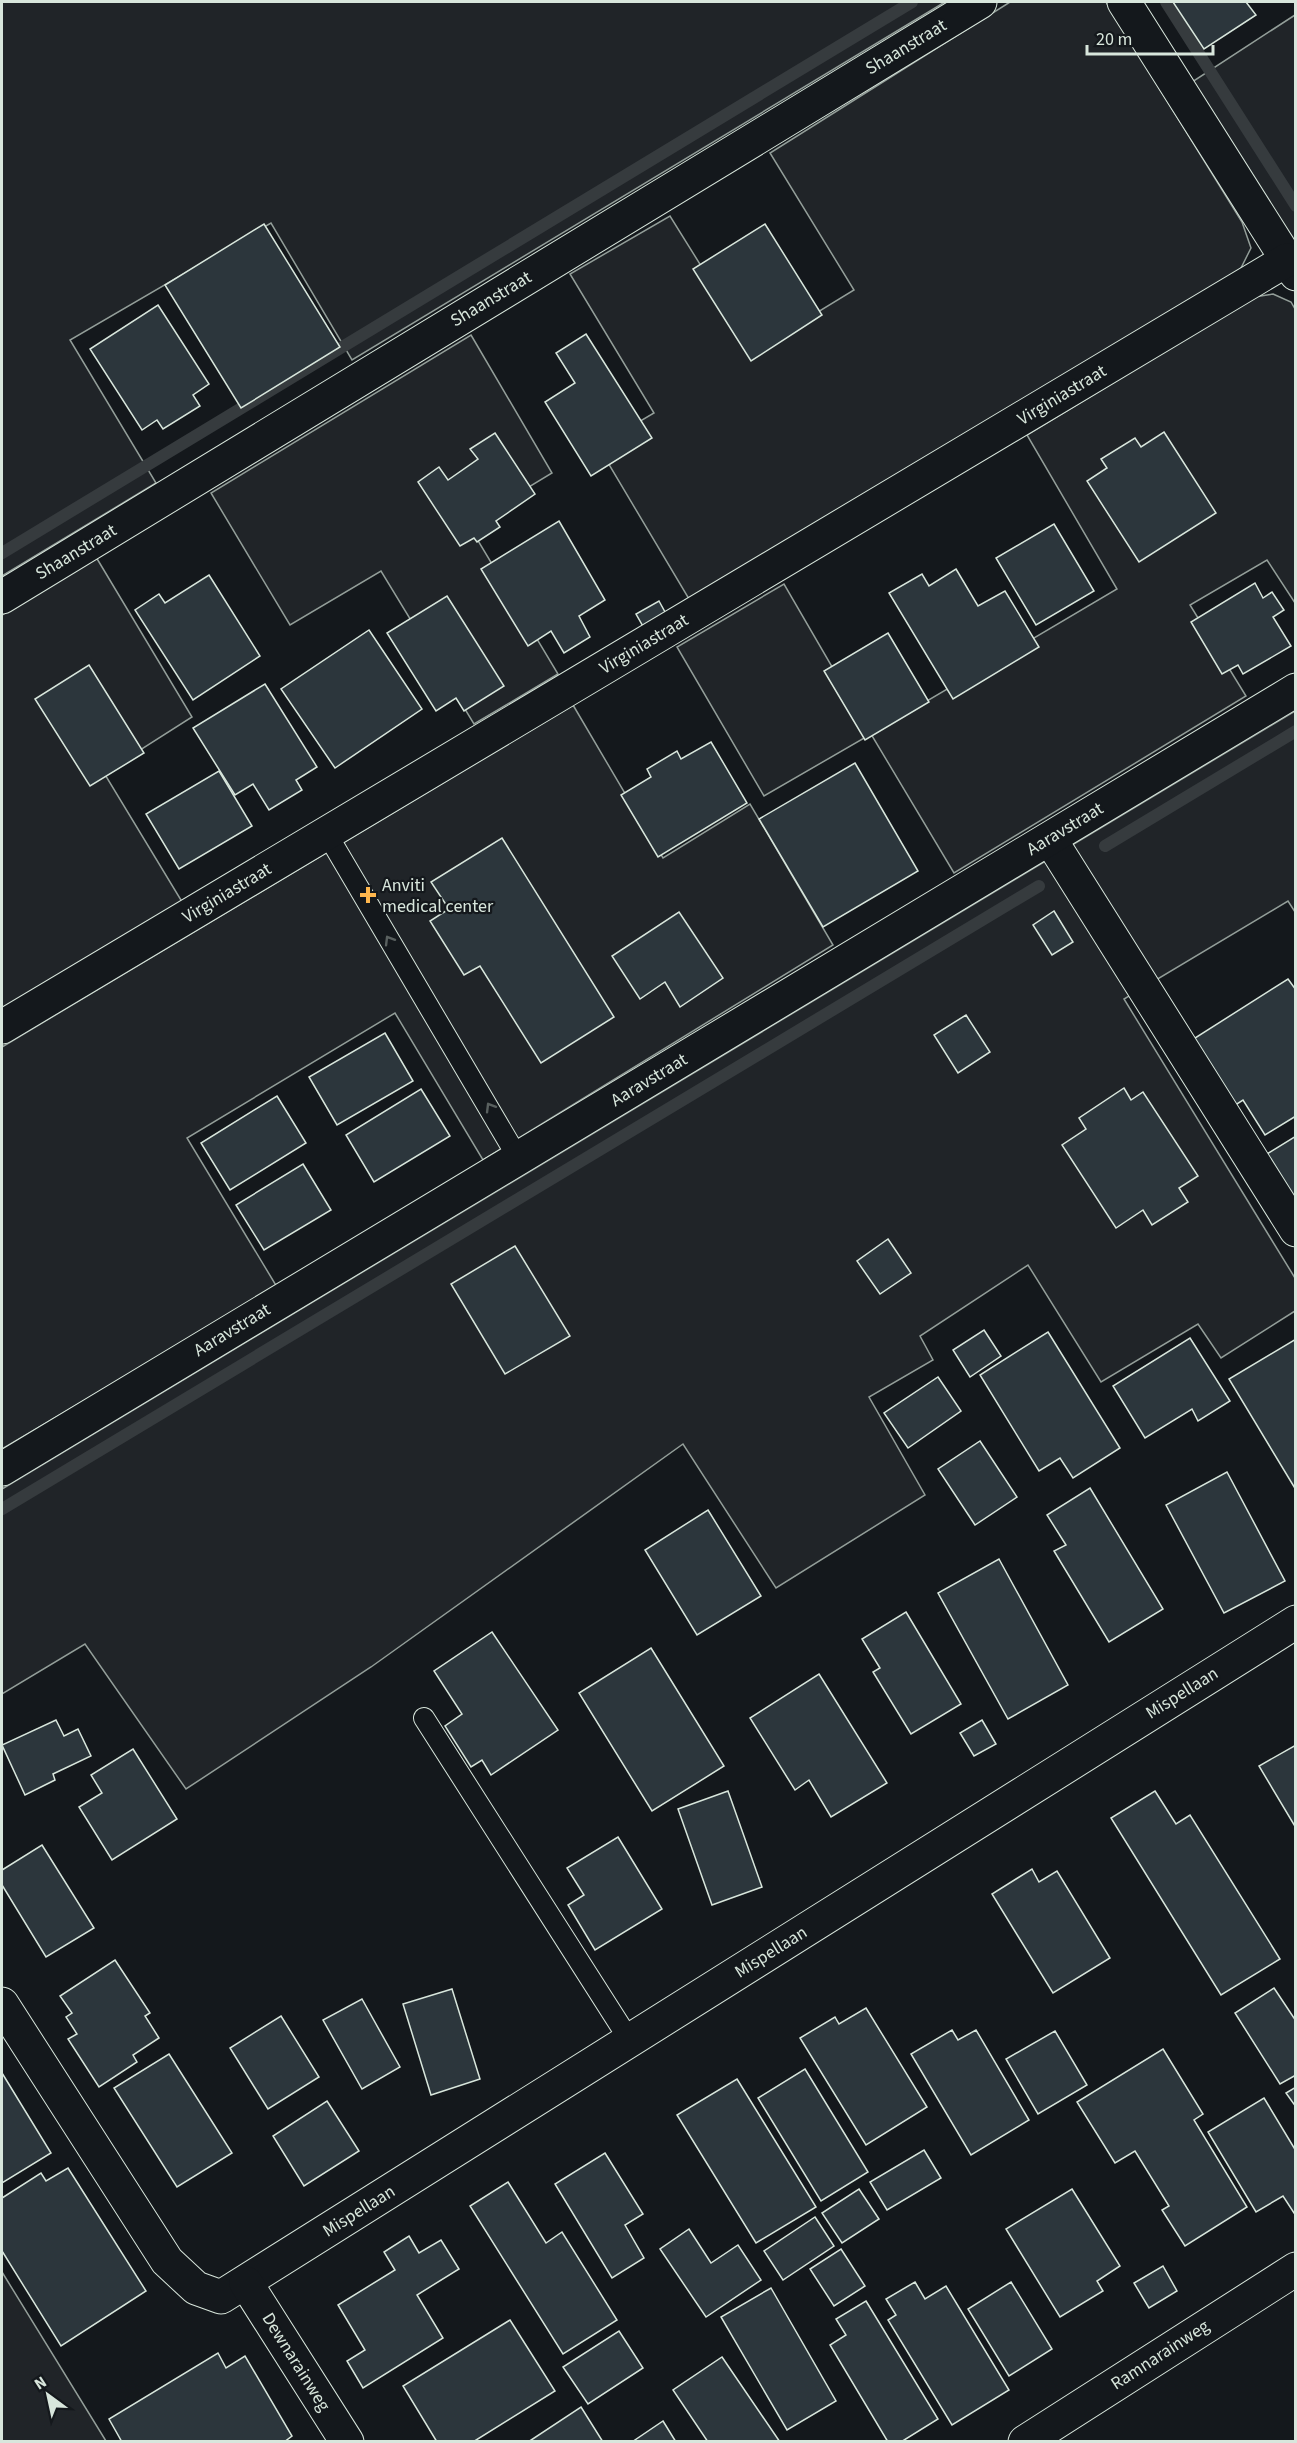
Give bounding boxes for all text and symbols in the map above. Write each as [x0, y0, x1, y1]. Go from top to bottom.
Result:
street label: Shaanstraat [861, 13, 951, 81]
scale bar [1087, 18, 1213, 56]
text: 20 m [1096, 27, 1132, 52]
street label: Shaanstraat [446, 265, 536, 333]
street label: Virginiastraat [1013, 359, 1111, 431]
street label: Shaanstraat [31, 518, 121, 586]
street label: Virginiastraat [595, 608, 693, 680]
street label: Aaravstraat [1022, 796, 1108, 862]
street label: Virginiastraat [178, 857, 276, 929]
place label: Anviti medical center [382, 873, 494, 919]
marker: Anviti medical center [359, 886, 377, 904]
one-way arrow [385, 936, 397, 946]
street label: Aaravstraat [606, 1047, 692, 1113]
one-way arrow [485, 1103, 497, 1114]
street label: Aaravstraat [189, 1297, 275, 1363]
street label: Mispellaan [1141, 1661, 1223, 1725]
street label: Mispellaan [730, 1920, 812, 1984]
street label: Mispellaan [318, 2179, 400, 2243]
street label: Dewnarainweg [256, 2308, 336, 2416]
street label: Ramnarainweg [1106, 2314, 1214, 2396]
north arrow [18, 2365, 78, 2425]
text: N [30, 2371, 51, 2395]

